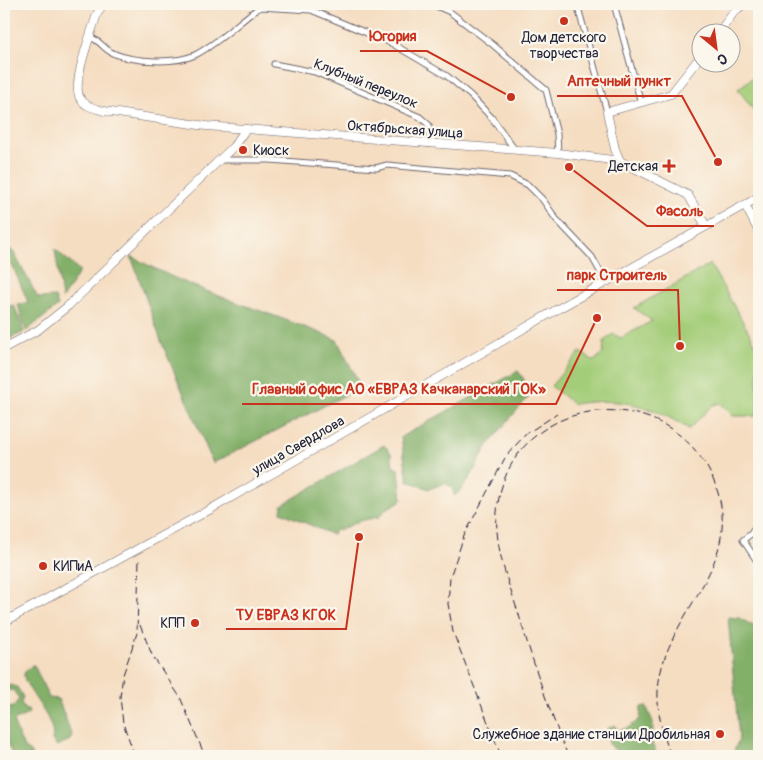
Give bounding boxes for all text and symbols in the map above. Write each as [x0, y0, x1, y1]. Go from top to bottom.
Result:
marker: Дом детского творчества [558, 15, 570, 27]
callout: Югория [360, 21, 427, 51]
north arrow [690, 22, 740, 72]
text: Югория [369, 27, 416, 46]
place label: Дом детского творчества [521, 29, 607, 62]
text: С [714, 49, 730, 69]
street label: Клубный переулок [311, 55, 420, 112]
callout: Аптечный пункт [557, 66, 682, 96]
text: Аптечный пункт [567, 72, 672, 91]
street label: Октябрьская улица [346, 117, 463, 142]
place label: Киоск [253, 142, 289, 159]
marker: Киоск [237, 144, 249, 156]
place label: Детская [607, 158, 658, 175]
marker: Детская [662, 159, 676, 173]
callout: Фасоль [647, 196, 714, 226]
text: Фасоль [655, 202, 704, 221]
callout: парк Строитель [557, 260, 678, 290]
text: парк Строитель [567, 266, 668, 285]
callout: Главный офис АО «ЕВРАЗ Качканарский ГОК» [242, 374, 556, 404]
text: Главный офис АО «ЕВРАЗ Качканарский ГОК» [252, 380, 546, 399]
street label: улица Свердлова [248, 412, 347, 479]
place label: КИПиА [53, 558, 93, 575]
marker: КИПиА [37, 560, 49, 572]
callout: ТУ ЕВРАЗ КГОК [226, 599, 346, 629]
text: ТУ ЕВРАЗ КГОК [235, 606, 337, 625]
place label: КПП [160, 615, 185, 632]
marker: КПП [189, 617, 201, 629]
place label: Служебное здание станции Дробильная [473, 726, 710, 743]
marker: Служебное здание станции Дробильная [714, 728, 726, 740]

